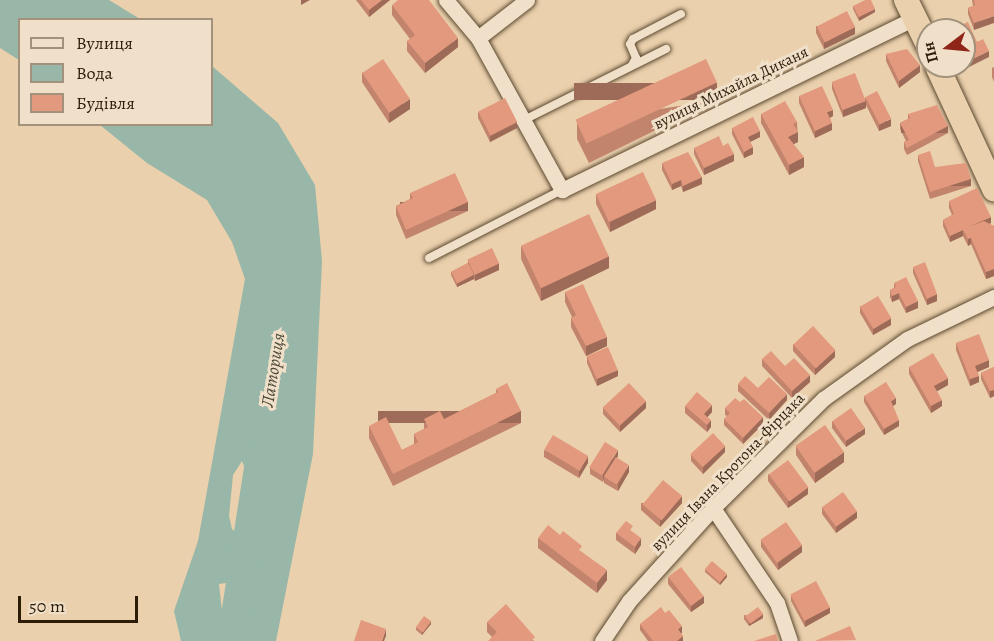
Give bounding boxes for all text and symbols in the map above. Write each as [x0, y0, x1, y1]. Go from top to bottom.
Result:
legend [18, 18, 213, 126]
north arrow [916, 18, 976, 78]
text: Вулиця [76, 31, 133, 55]
text: Пн [917, 39, 944, 66]
street label: вулиця Михайла Диканя [651, 42, 811, 134]
text: Вода [76, 61, 113, 85]
text: Будівля [76, 91, 135, 115]
water label: Латориця [256, 331, 290, 409]
street label: вулиця Івана Кротона-Фірцака [647, 389, 809, 555]
scale bar [21, 584, 141, 622]
text: 50 m [29, 594, 65, 618]

